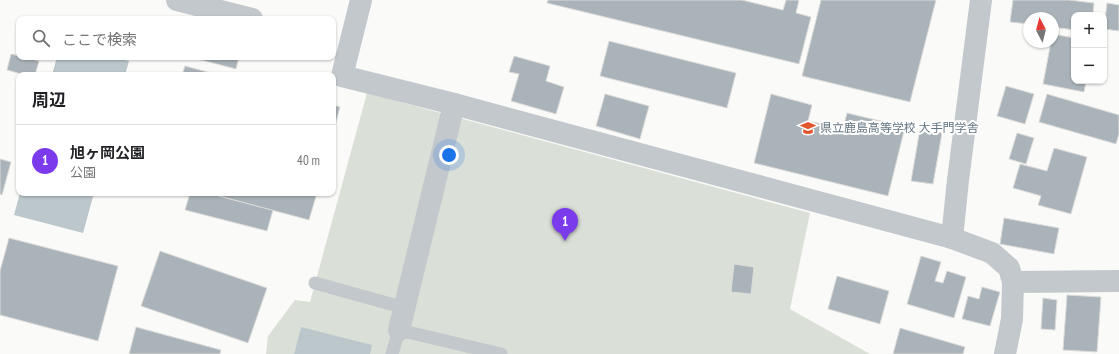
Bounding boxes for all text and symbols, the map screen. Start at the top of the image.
north arrow [1023,12,1059,48]
map controls [1071,12,1107,84]
button: + [1071,12,1107,48]
search box [16,16,336,60]
icon: search [30,27,52,49]
text: ここで検索 [62,30,137,49]
button: − [1071,48,1107,84]
text: 周辺 [32,89,66,111]
school or university icon: 県立鹿島高等学校 大手門学舎 [799,119,817,137]
place label: 県立鹿島高等学校 大手門学舎 [820,120,979,135]
text: 旭ヶ岡公園 [70,143,145,162]
your location [439,145,459,165]
text: 1 [42,152,48,169]
text: 40 m [297,152,320,169]
text: 公園 [70,164,96,181]
pin: 1 [552,208,578,241]

